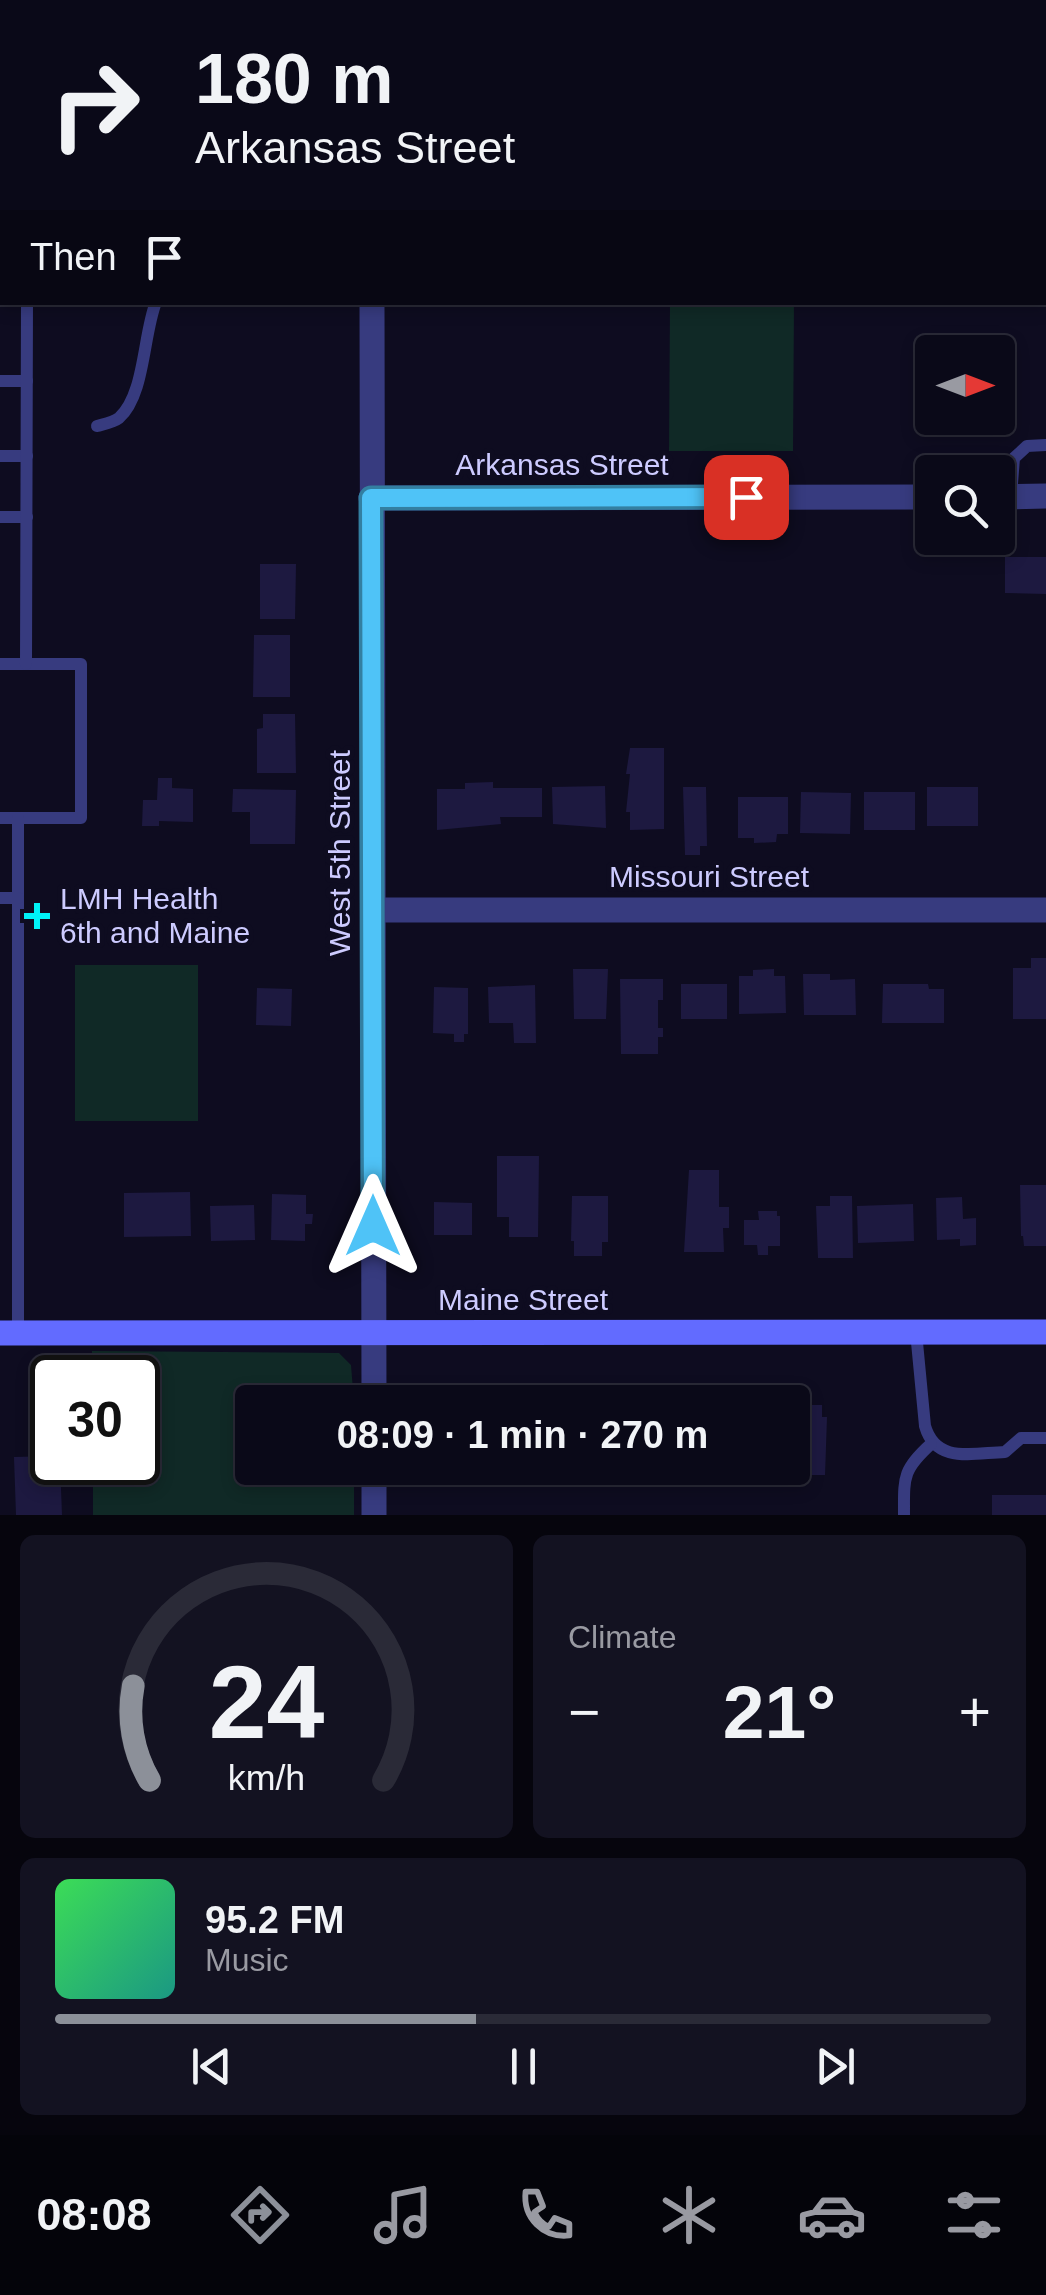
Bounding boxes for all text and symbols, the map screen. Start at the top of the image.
icon: right [30,40,160,170]
text: 180 m [195,40,393,118]
text: Arkansas Street [195,122,515,173]
icon: arrive [137,230,192,285]
text: Then [30,236,117,278]
north arrow [915,335,1015,435]
map controls [915,335,1015,555]
street label: Arkansas Street [455,448,669,481]
pin [704,455,789,540]
button: search [915,455,1015,555]
icon: arrive [719,470,774,525]
street label: West 5th Street [323,749,356,956]
street label: Missouri Street [609,860,810,893]
place label: LMH Health 6th and Maine [60,882,250,949]
marker: LMH Health 6th and Maine [24,903,50,929]
position arrow [321,1174,425,1278]
street label: Maine Street [438,1283,609,1316]
speed limit sign: 30 [30,1355,160,1485]
text: 08:09 · 1 min · 270 m [337,1414,708,1456]
text: Climate [568,1619,676,1655]
text: 24 [209,1644,324,1760]
text: 21° [723,1670,836,1754]
text: − [568,1681,600,1743]
text: + [959,1681,991,1743]
text: km/h [228,1758,305,1798]
text: 95.2 FM [205,1899,344,1941]
text: Music [205,1942,289,1978]
icon: previous [184,2039,239,2094]
icon: pause [496,2039,551,2094]
icon: next [808,2039,863,2094]
icon: directions [225,2180,295,2250]
icon: music [368,2180,438,2250]
icon: phone [511,2180,581,2250]
icon: climate [654,2180,724,2250]
icon: car [797,2180,867,2250]
icon: filters [939,2180,1009,2250]
text: 08:08 [36,2189,152,2240]

